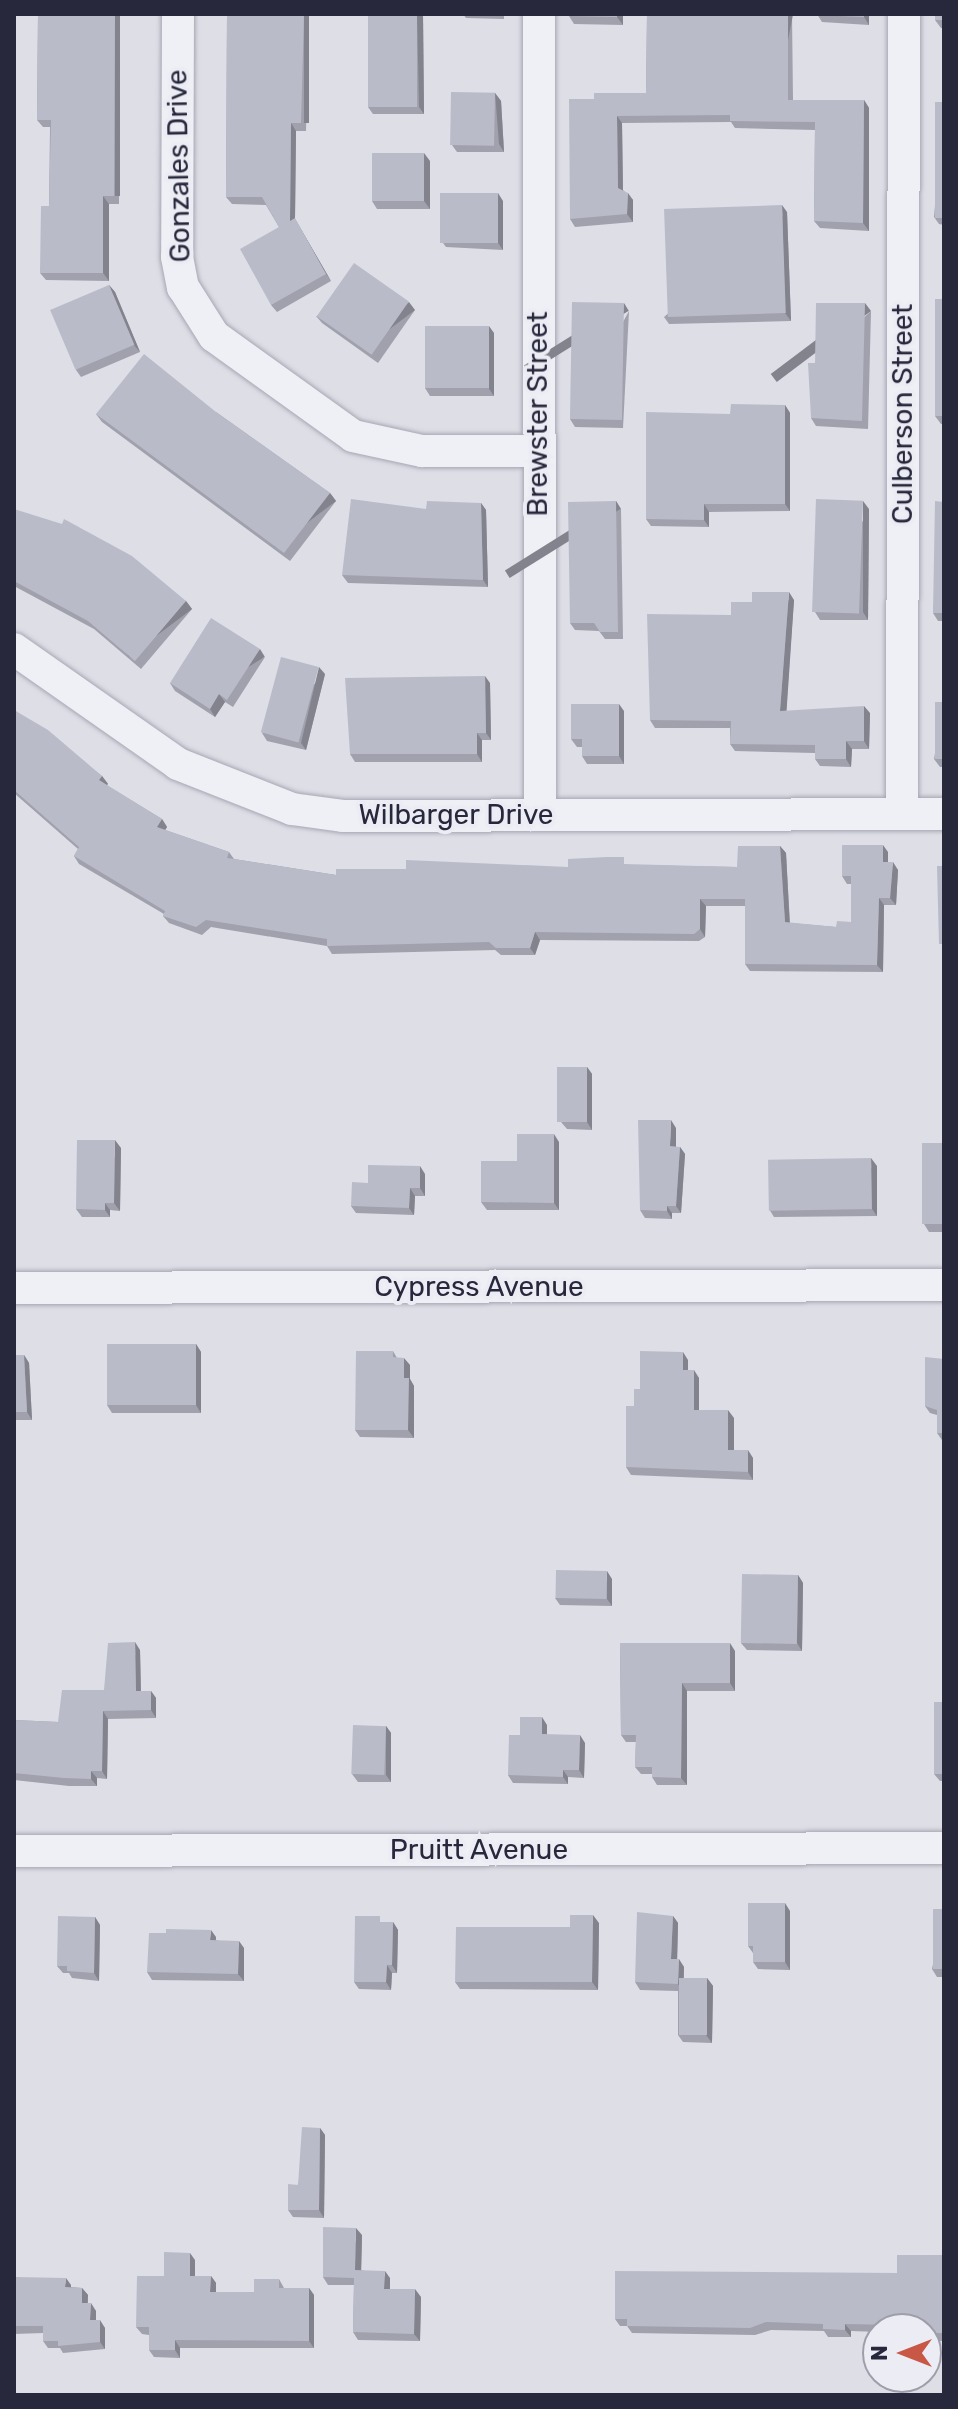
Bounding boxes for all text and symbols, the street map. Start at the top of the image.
street label: Gonzales Drive [161,69,197,263]
street label: Culberson Street [886,304,920,524]
street label: Brewster Street [521,311,555,517]
street label: Wilbarger Drive [358,798,554,832]
street label: Cypress Avenue [374,1270,584,1304]
street label: Pruitt Avenue [389,1833,569,1867]
north arrow [862,2313,942,2393]
text: N [866,2345,893,2361]

